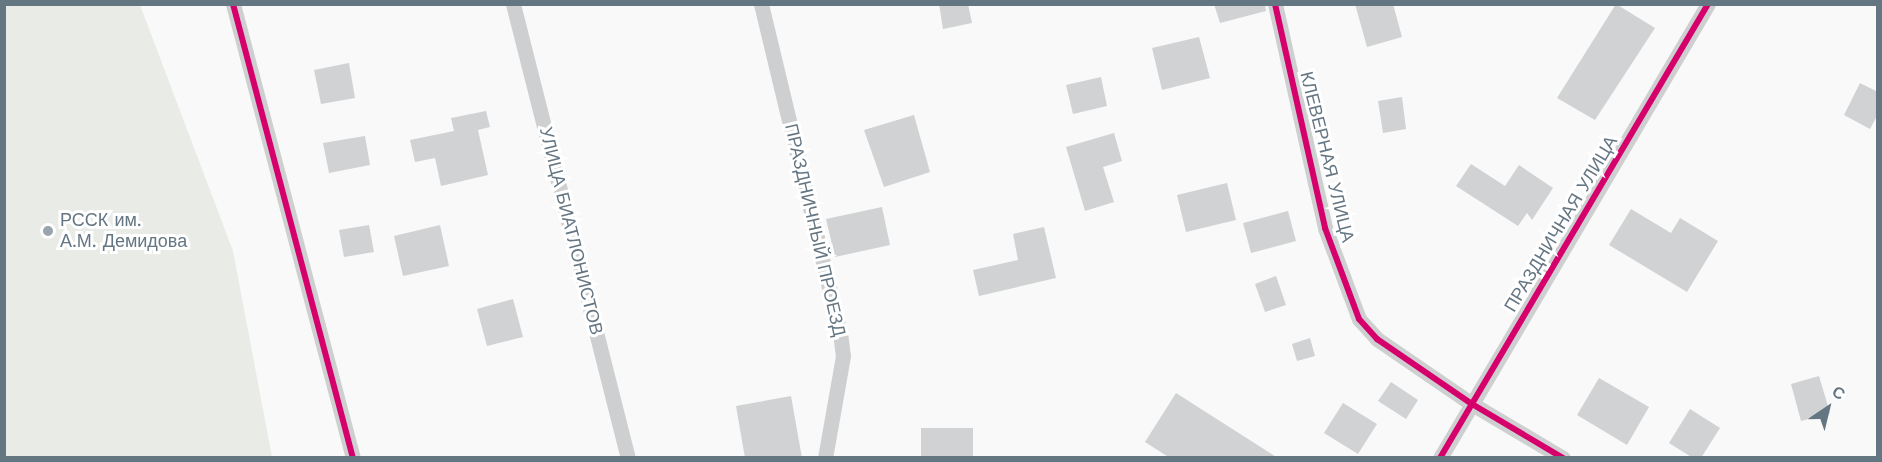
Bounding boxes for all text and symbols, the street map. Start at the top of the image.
street label: КЛЕВЕРНАЯ УЛИЦА [1295,69,1359,245]
street label: ПРАЗДНИЧНЫЙ ПРОЕЗД [780,121,850,339]
street label: УЛИЦА БИАТЛОНИСТОВ [535,125,607,337]
street label: ПРАЗДНИЧНАЯ УЛИЦА [1500,132,1622,316]
place label: РССК им. А.М. Демидова [60,210,187,252]
marker: РССК им. А.М. Демидова [41,224,55,238]
north arrow [1798,378,1858,438]
text: С [1828,382,1849,404]

